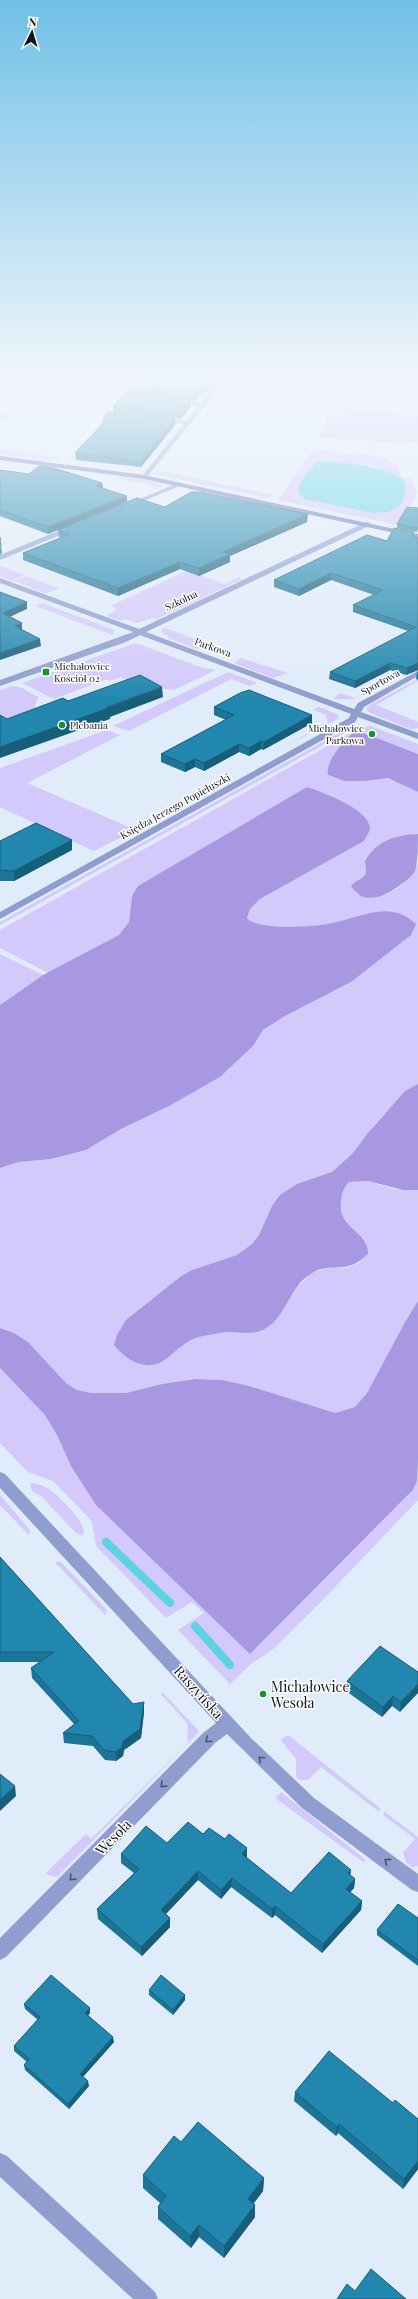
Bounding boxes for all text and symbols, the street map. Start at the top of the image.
north arrow [12,12,52,52]
text: N [28,14,38,29]
street label: Szkolna [162,586,200,614]
street label: Parkowa [193,634,233,660]
place label: Michałowice Kościół 02 [54,659,110,685]
street label: Sportowa [358,666,402,698]
marker: Michałowice Kościół 02 [41,667,51,677]
place label: Plebania [70,718,108,732]
marker: Plebania [57,720,67,730]
place label: Michałowice Parkowa [308,721,364,747]
marker: Michałowice Parkowa [367,729,377,739]
street label: Księdza Jerzego Popiełuszki [117,770,233,842]
street label: Raszyńska [170,1661,228,1723]
place label: Michałowice Wesoła [270,1677,350,1712]
marker: Michałowice Wesoła [258,1689,268,1699]
one-way arrow [205,1735,213,1743]
one-way arrow [258,1756,266,1764]
one-way arrow [160,1780,168,1788]
street label: Wesoła [90,1815,135,1860]
one-way arrow [384,1858,391,1865]
one-way arrow [69,1873,77,1881]

